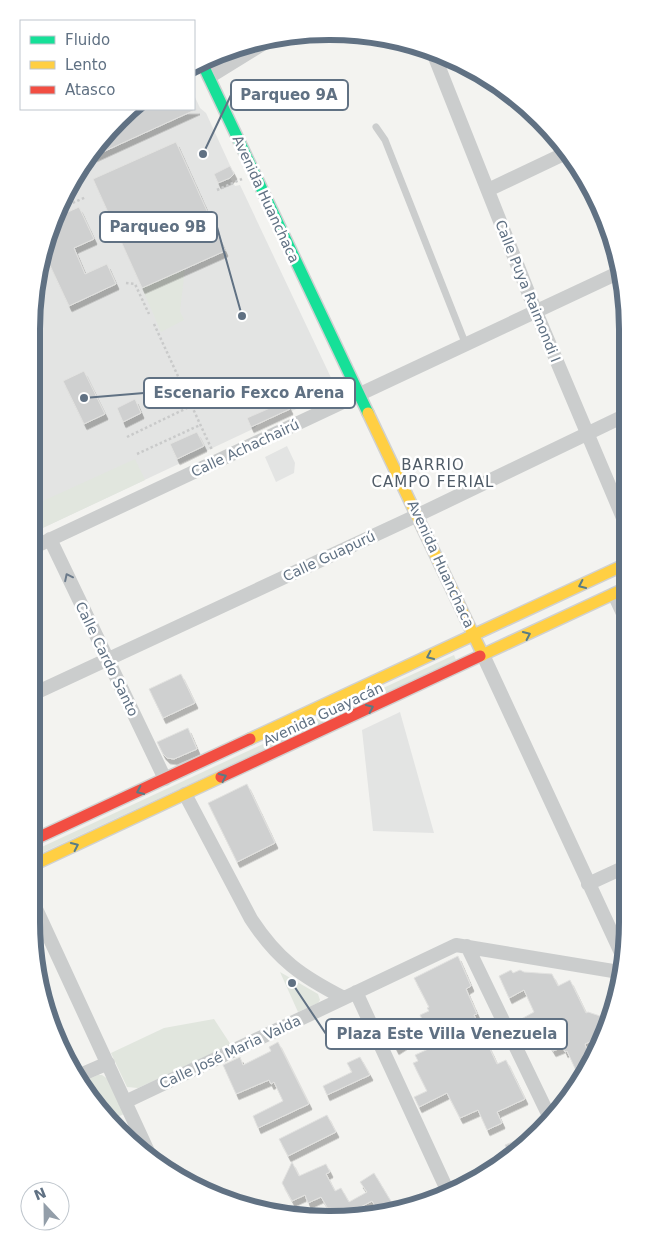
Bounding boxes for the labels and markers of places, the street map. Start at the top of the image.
callout: Parqueo 9A [231,80,348,110]
callout: Parqueo 9B [100,212,217,242]
callout: Escenario Fexco Arena [144,378,355,408]
callout: Plaza Este Villa Venezuela [326,1019,567,1049]

